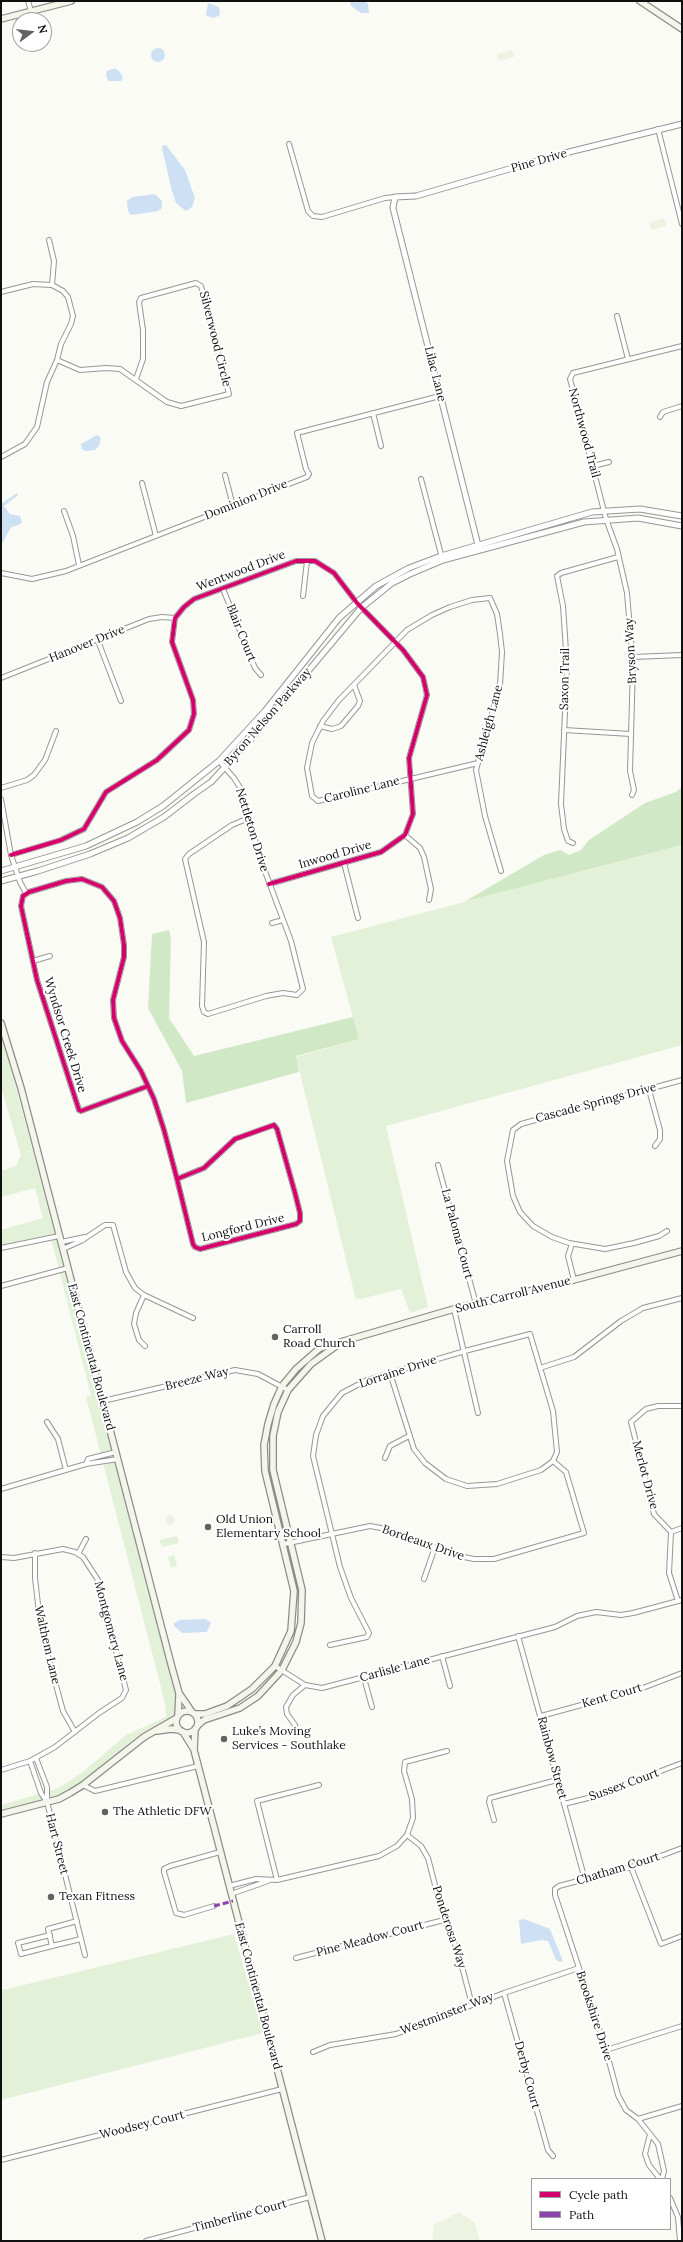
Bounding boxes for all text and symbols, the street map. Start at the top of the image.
north arrow [12,12,52,52]
text: N [35,23,50,35]
street label: Pine Drive [509,146,569,176]
street label: Silverwood Circle [196,290,234,388]
street label: Lilac Lane [421,345,449,403]
street label: Northwood Trail [565,387,603,479]
street label: Dominion Drive [202,477,290,523]
street label: Wentwood Drive [195,547,287,595]
street label: Blair Court [223,602,259,664]
street label: Bryson Way [622,618,640,684]
street label: Hanover Drive [47,622,127,666]
street label: Saxon Trail [557,648,573,710]
street label: Byron Nelson Parkway [222,665,314,769]
street label: Ashleigh Lane [472,684,506,762]
street label: Caroline Lane [323,774,401,806]
street label: Nettleton Drive [232,786,272,874]
street label: Inwood Drive [297,838,373,872]
street label: Wyndsor Creek Drive [41,976,89,1094]
street label: Cascade Springs Drive [534,1080,658,1126]
street label: La Paloma Court [438,1187,476,1281]
street label: Longford Drive [200,1211,286,1245]
street label: South Carroll Avenue [454,1274,572,1316]
street label: East Continental Boulevard [64,1282,118,1432]
place label: Carroll Road Church [283,1323,355,1351]
marker: Carroll Road Church [270,1332,280,1342]
street label: Lorraine Drive [357,1353,439,1391]
street label: Breeze Way [164,1364,230,1394]
street label: Merlot Drive [629,1439,661,1511]
place label: Old Union Elementary School [216,1513,321,1541]
marker: Old Union Elementary School [203,1522,213,1532]
street label: Bordeaux Drive [380,1522,466,1564]
street label: Montgomery Lane [91,1580,131,1682]
street label: Walthem Lane [31,1604,63,1686]
street label: Carlisle Lane [358,1653,432,1685]
street label: Kent Court [580,1681,644,1711]
street label: Rainbow Street [534,1715,570,1801]
place label: Luke’s Moving Services - Southlake [232,1725,346,1753]
marker: Luke’s Moving Services - Southlake [219,1734,229,1744]
street label: Sussex Court [587,1766,661,1804]
place label: The Athletic DFW [113,1805,211,1819]
marker: The Athletic DFW [100,1807,110,1817]
street label: Hart Street [42,1812,72,1876]
street label: Chatham Court [575,1850,661,1888]
street label: Ponderosa Way [429,1884,469,1970]
place label: Texan Fitness [59,1890,135,1904]
marker: Texan Fitness [46,1892,56,1902]
street label: Pine Meadow Court [315,1918,425,1960]
street label: East Continental Boulevard [231,1921,285,2071]
street label: Brookshire Drive [573,1969,615,2063]
street label: Westminster Way [398,1990,496,2038]
street label: Derby Court [511,2040,543,2110]
street label: Woodsey Court [98,2108,186,2142]
legend [531,2178,671,2230]
text: Cycle path [569,2187,628,2202]
street label: Timberline Court [192,2197,288,2235]
text: Path [569,2207,594,2222]

